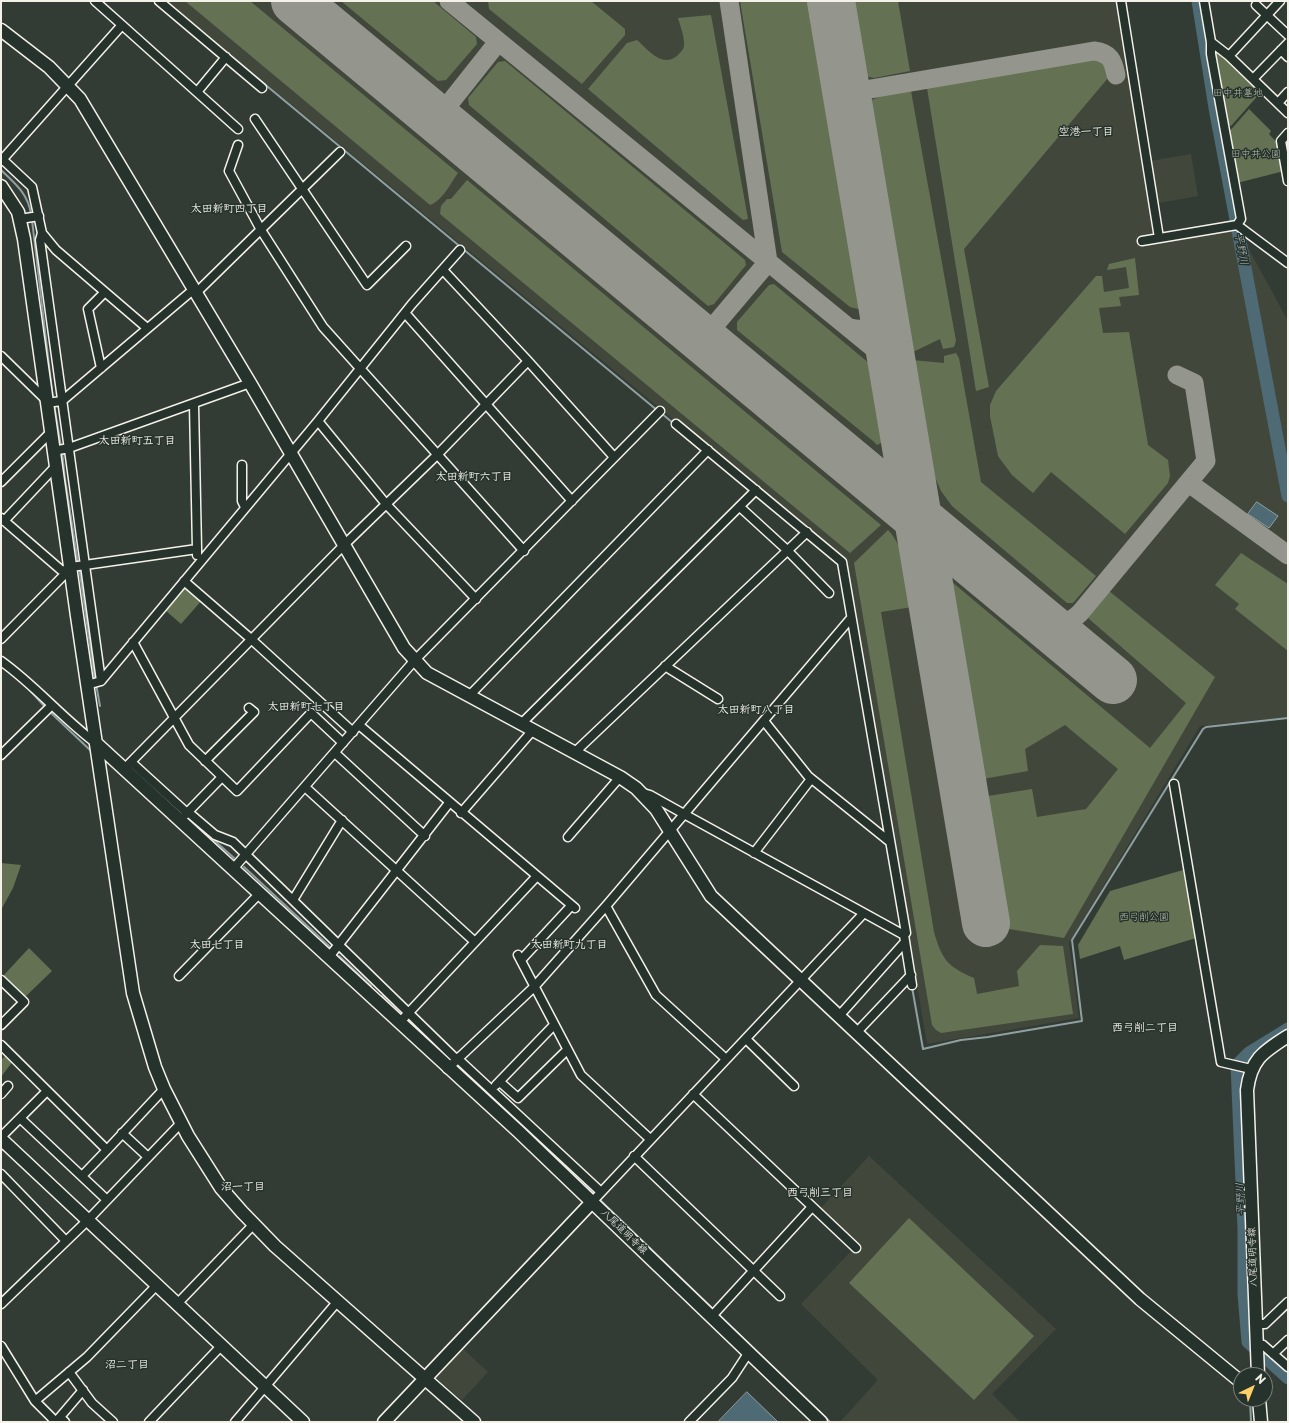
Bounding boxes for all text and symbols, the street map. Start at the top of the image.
park label: 田中井墓地 [1213,87,1263,99]
district label: 空港一丁目 [1059,125,1113,139]
park label: 田中井公園 [1231,148,1281,160]
district label: 太田新町四丁目 [191,202,267,216]
water label: 平野川 [1231,232,1251,266]
district label: 太田新町五丁目 [99,434,175,448]
district label: 太田新町六丁目 [436,470,512,484]
district label: 太田新町七丁目 [268,700,344,714]
district label: 太田新町八丁目 [718,703,794,717]
park label: 西弓削公園 [1119,911,1169,923]
district label: 太田七丁目 [190,938,244,952]
district label: 太田新町九丁目 [531,938,607,952]
district label: 西弓削二丁目 [1112,1021,1178,1035]
district label: 沼一丁目 [221,1180,265,1194]
water label: 平野川 [1234,1182,1248,1216]
district label: 西弓削三丁目 [787,1186,853,1200]
street label: 八尾道明寺線 [598,1207,650,1257]
street label: 八尾道明寺線 [1246,1227,1260,1287]
district label: 沼二丁目 [105,1358,149,1372]
north arrow [1233,1367,1273,1407]
text: N [1252,1369,1270,1388]

